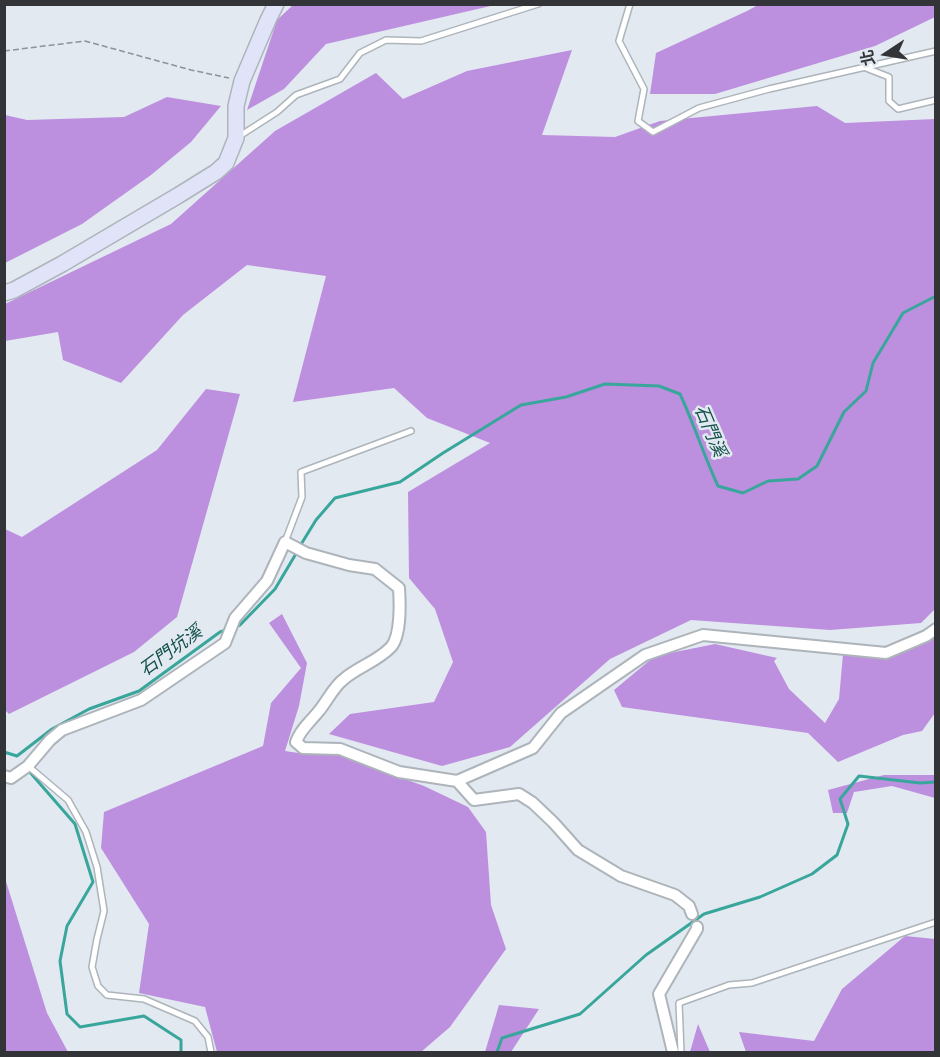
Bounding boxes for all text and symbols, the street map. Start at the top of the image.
north arrow [856,24,916,84]
text: 北 [857,48,879,68]
water label: 石門溪 [690,402,730,460]
water label: 石門坑溪 [136,621,206,681]

